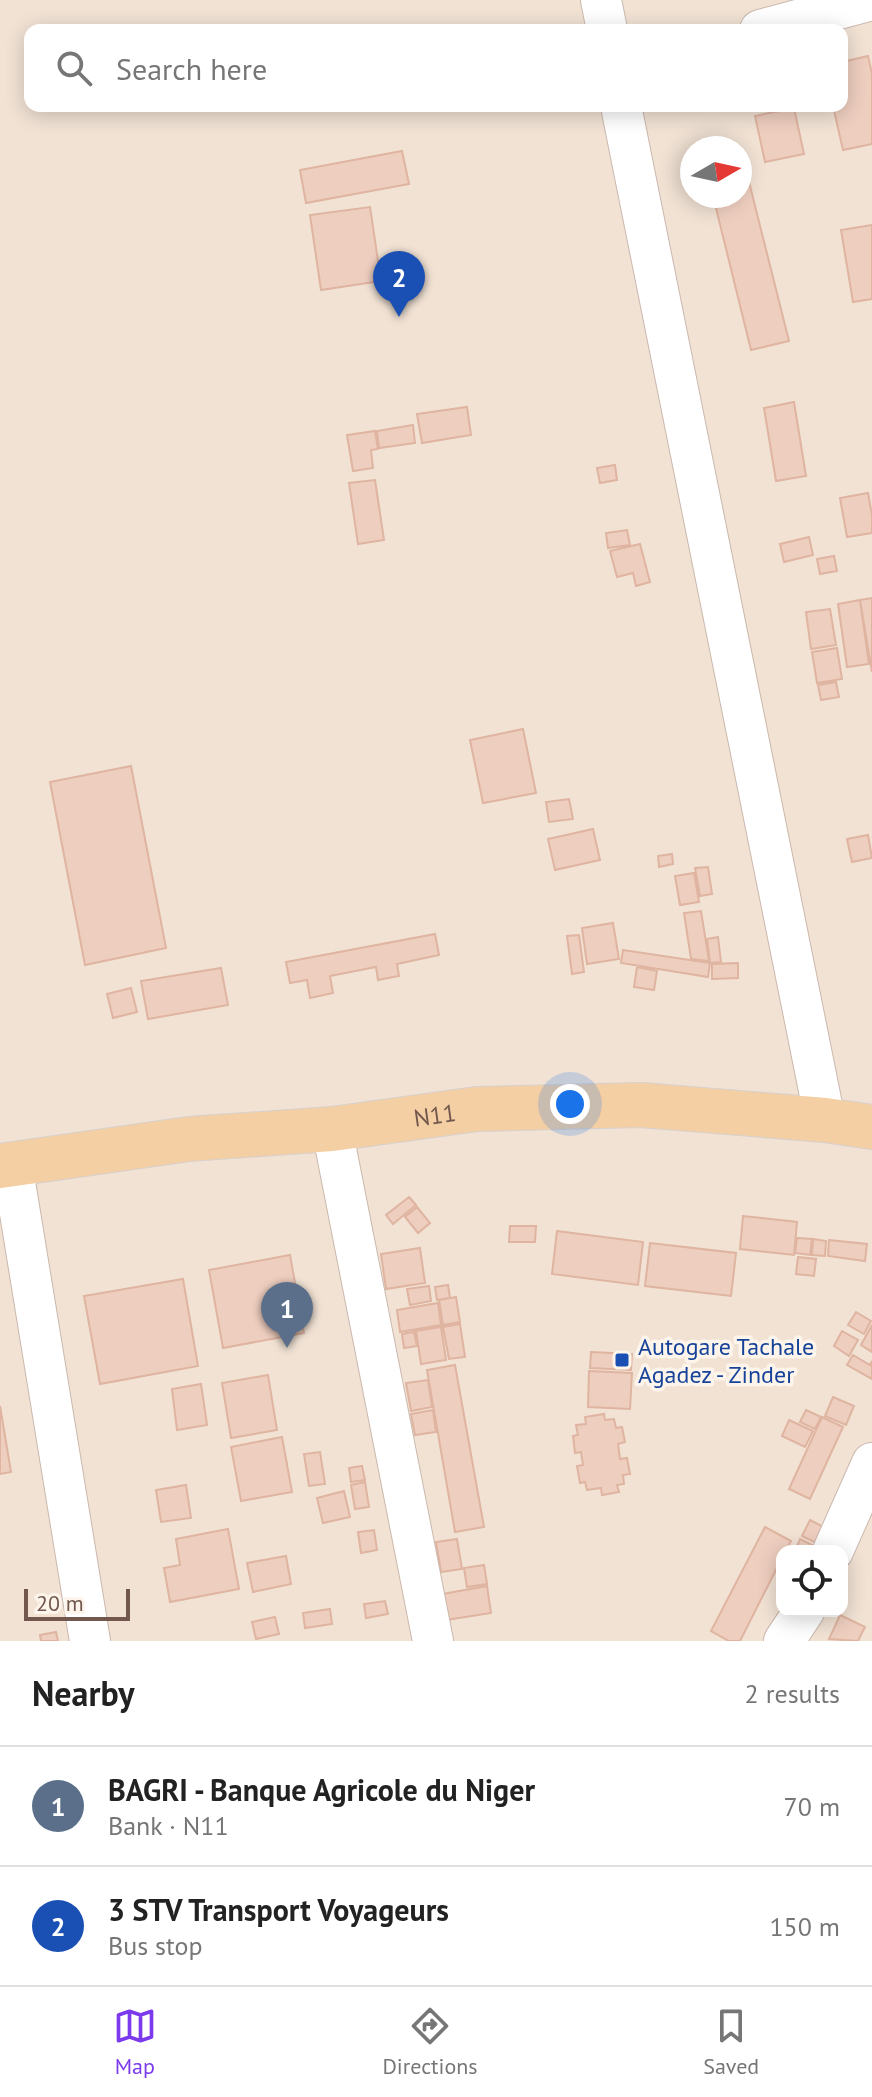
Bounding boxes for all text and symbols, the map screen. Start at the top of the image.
search box [24,24,848,112]
icon: search [52,46,96,90]
text: Search here [116,49,267,88]
north arrow [680,136,752,208]
pin: 2 [373,251,425,317]
your location [550,1084,590,1124]
street label: N11 [412,1097,458,1133]
pin: 1 [261,1282,313,1348]
place label: Autogare Tachale Agadez - Zinder [638,1331,814,1390]
marker: Autogare Tachale Agadez - Zinder [613,1351,631,1369]
map controls [776,1545,848,1617]
button: locate [776,1545,848,1617]
scale bar [24,1585,130,1621]
text: 20 m [36,1589,84,1617]
text: Nearby [32,1671,134,1715]
text: 2 results [745,1677,840,1710]
text: BAGRI - Banque Agricole du Niger [108,1770,535,1809]
text: 1 [51,1790,65,1823]
text: 70 m [784,1790,840,1823]
text: Bank · N11 [108,1809,229,1842]
text: 3 STV Transport Voyageurs [108,1890,449,1929]
text: 2 [51,1910,65,1943]
text: 150 m [769,1910,840,1943]
text: Bus stop [108,1929,203,1962]
tab: Map [113,2004,157,2080]
tab: Directions [382,2004,478,2080]
tab: Saved [703,2004,759,2080]

